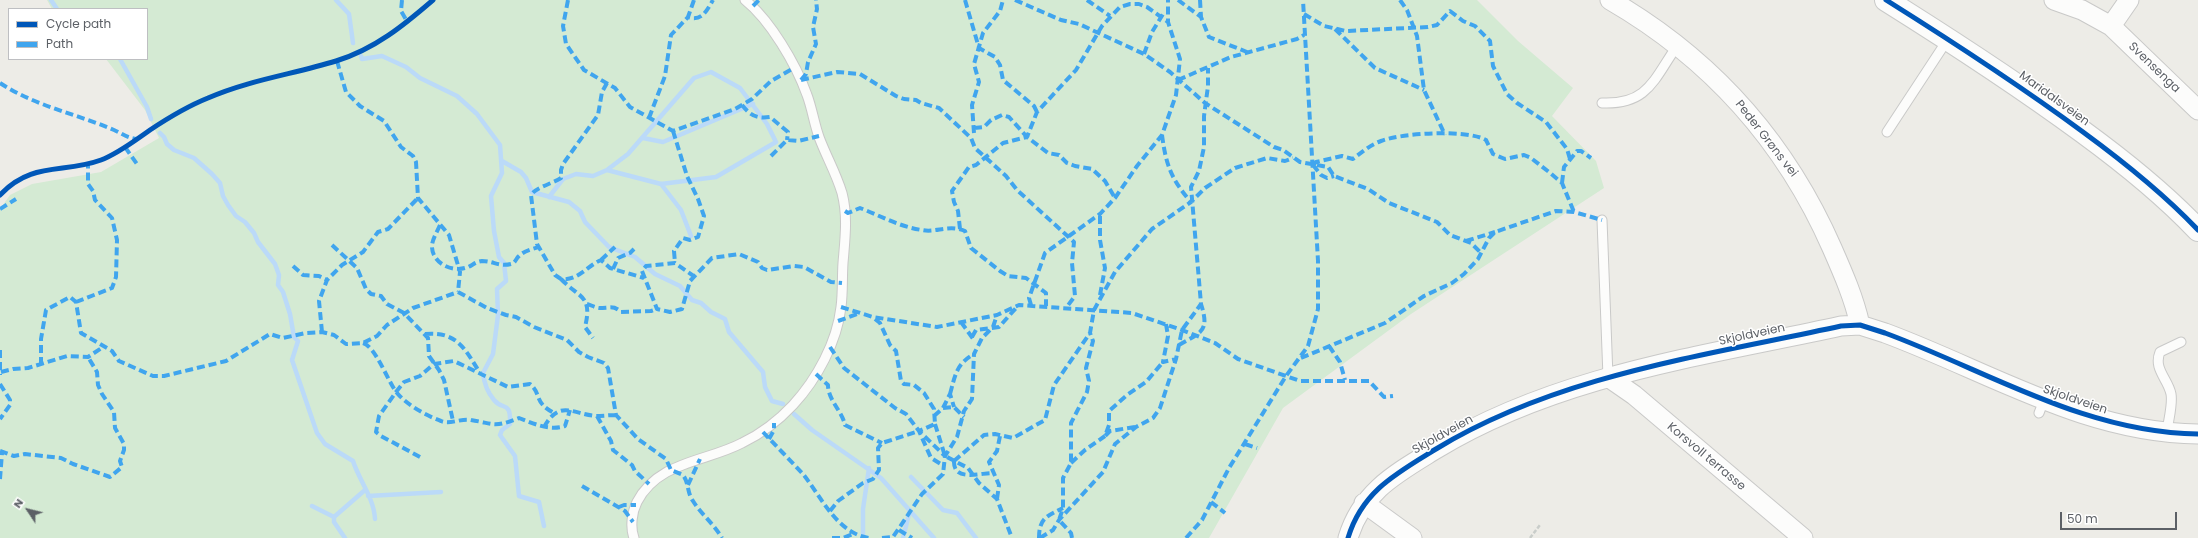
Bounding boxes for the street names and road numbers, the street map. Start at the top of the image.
street label: Svensenga [2125,40,2183,96]
street label: Maridalsveien [2016,69,2092,129]
street label: Peder Grøns vei [1732,98,1800,180]
street label: Skjoldveien [1718,321,1786,349]
street label: Skjoldveien [2041,382,2109,418]
street label: Skjoldveien [1410,412,1476,458]
street label: Korsvoll terrasse [1664,420,1748,494]

